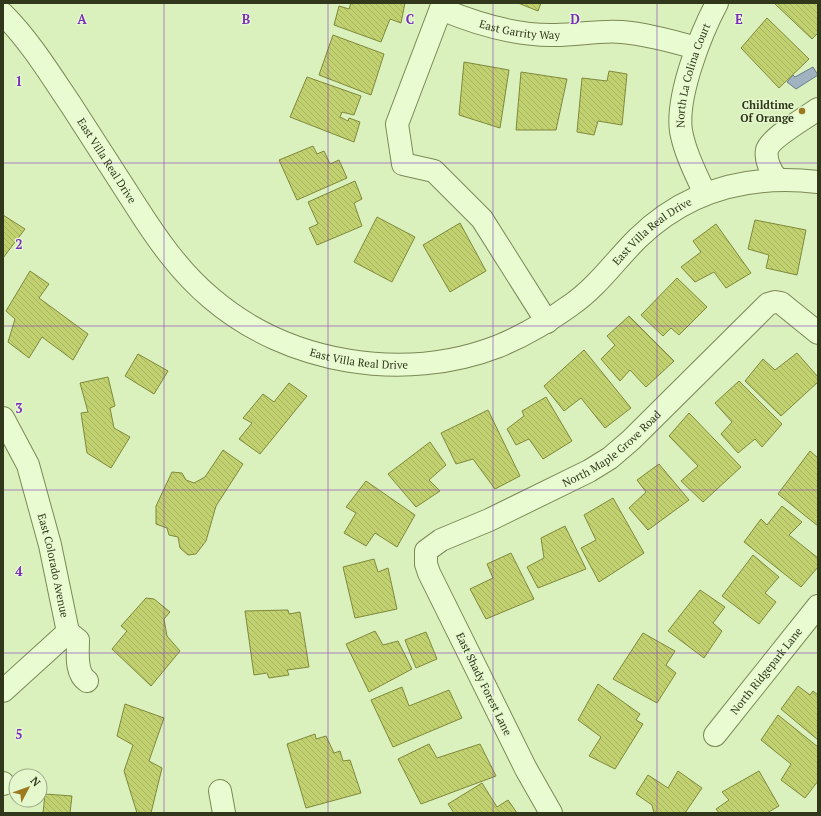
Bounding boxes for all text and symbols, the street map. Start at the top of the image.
text: A [77,10,87,28]
text: B [242,10,250,28]
text: C [406,10,414,28]
text: D [570,10,580,28]
text: E [735,10,743,28]
street label: East Garrity Way [478,17,561,42]
street label: North La Colina Court [673,21,713,128]
text: 1 [15,72,23,90]
place label: Childtime Of Orange [740,98,794,125]
marker: Childtime Of Orange [797,106,807,116]
street label: East Villa Real Drive [74,115,140,206]
street label: East Villa Real Drive [609,194,694,268]
text: 2 [15,235,23,253]
street label: East Villa Real Drive [308,345,408,372]
text: 3 [15,399,23,417]
street label: North Maple Grove Road [560,407,664,490]
street label: East Colorado Avenue [35,512,72,619]
text: 4 [15,562,23,580]
street label: North Ridgepark Lane [727,624,805,717]
street label: East Shady Forest Lane [453,630,515,738]
text: 5 [15,725,23,743]
north arrow [8,768,48,808]
text: N [28,774,44,790]

